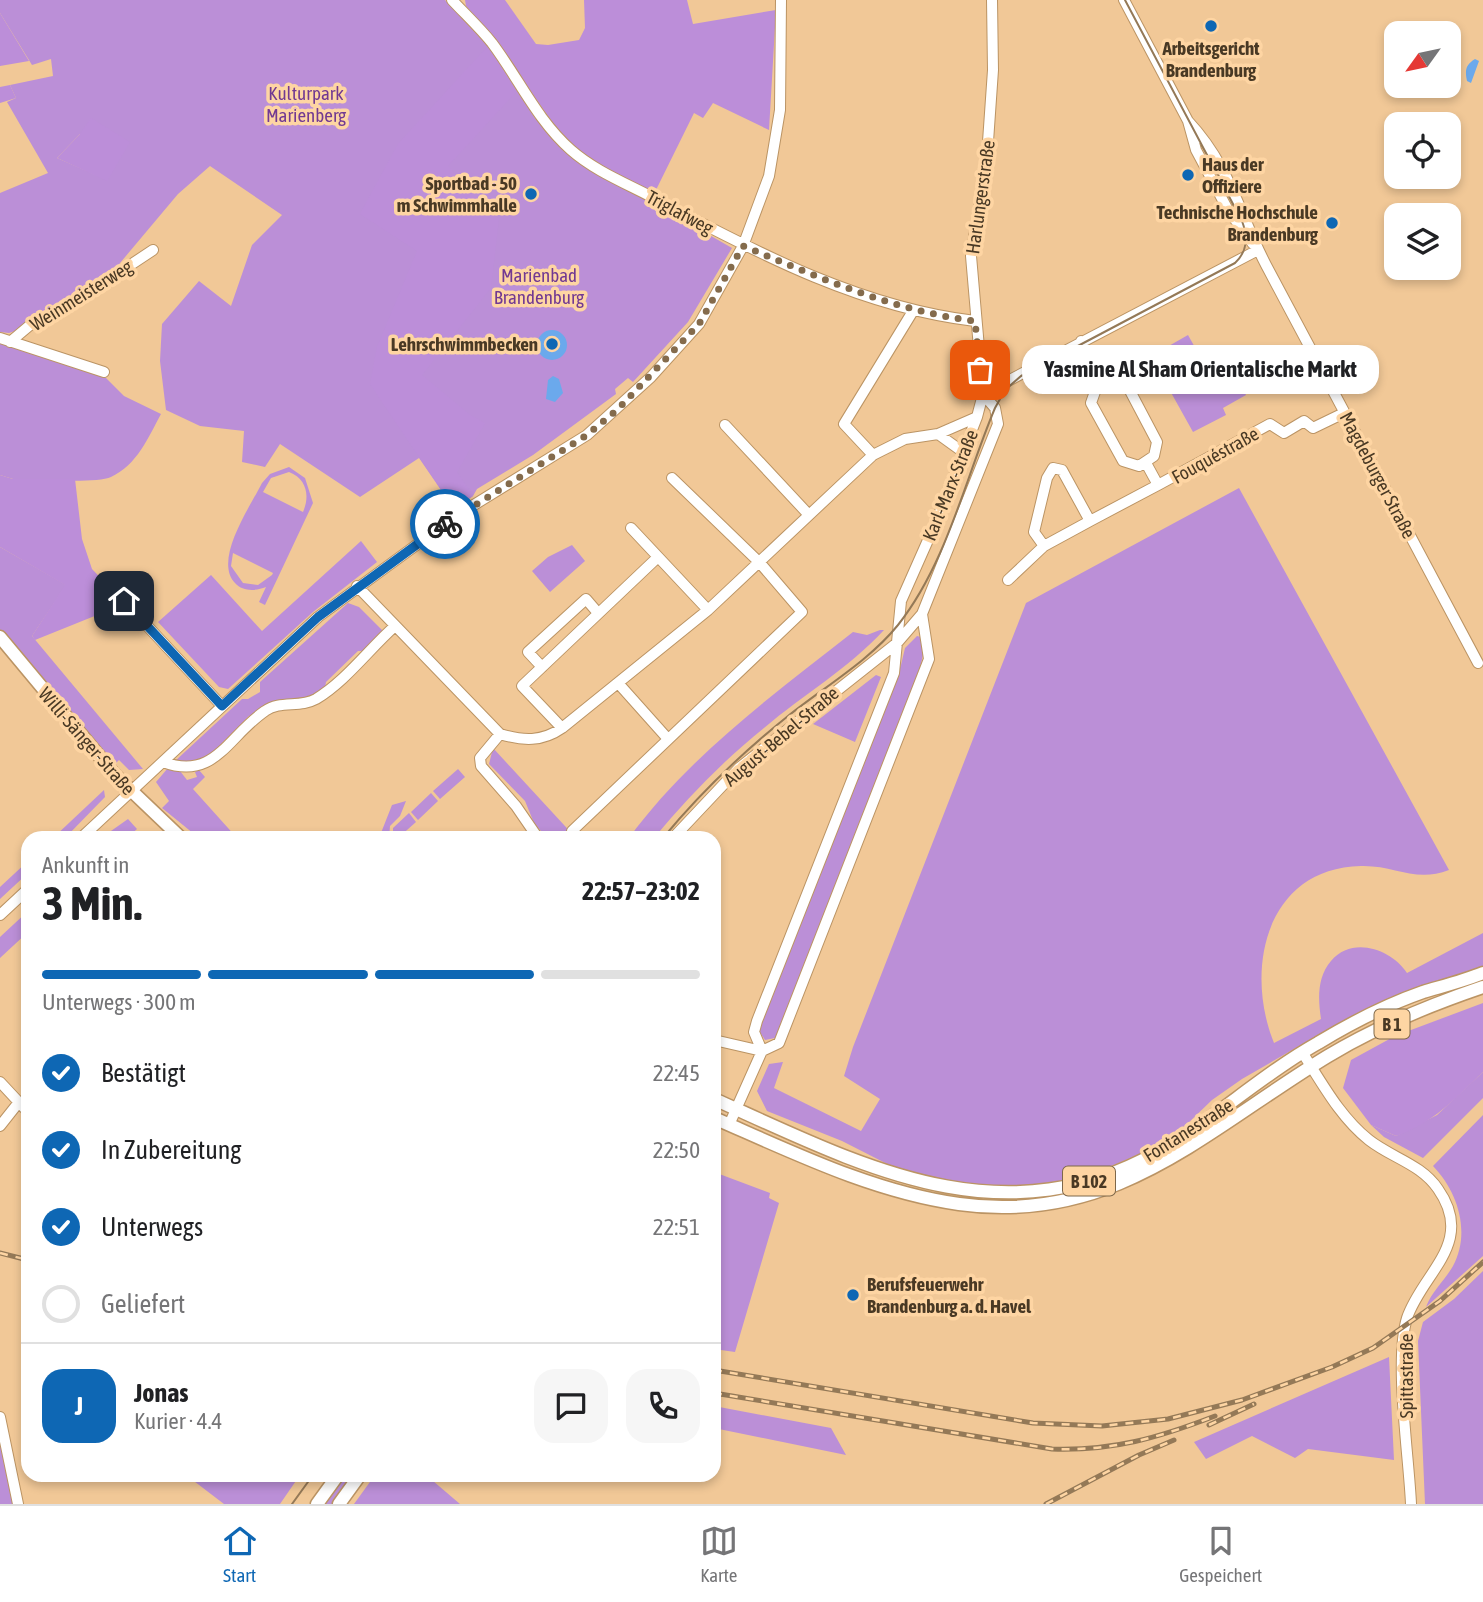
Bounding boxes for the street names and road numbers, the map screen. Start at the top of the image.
street label: Harlungerstraße [961,139,999,255]
street label: Triglafweg [643,185,718,239]
street label: Weinmeisterweg [26,254,137,335]
street label: Magdeburger Straße [1335,408,1421,542]
street label: Fouquéstraße [1168,422,1262,488]
street label: Karl-Marx-Straße [918,426,982,544]
street label: August-Bebel-Straße [719,682,843,790]
street label: Willi-Sänger-Straße [34,683,140,799]
road number: B 1 [1374,1009,1410,1038]
street label: Fontanestraße [1139,1094,1237,1166]
road number: B 102 [1063,1166,1115,1196]
street label: Spittastraße [1395,1334,1417,1418]

